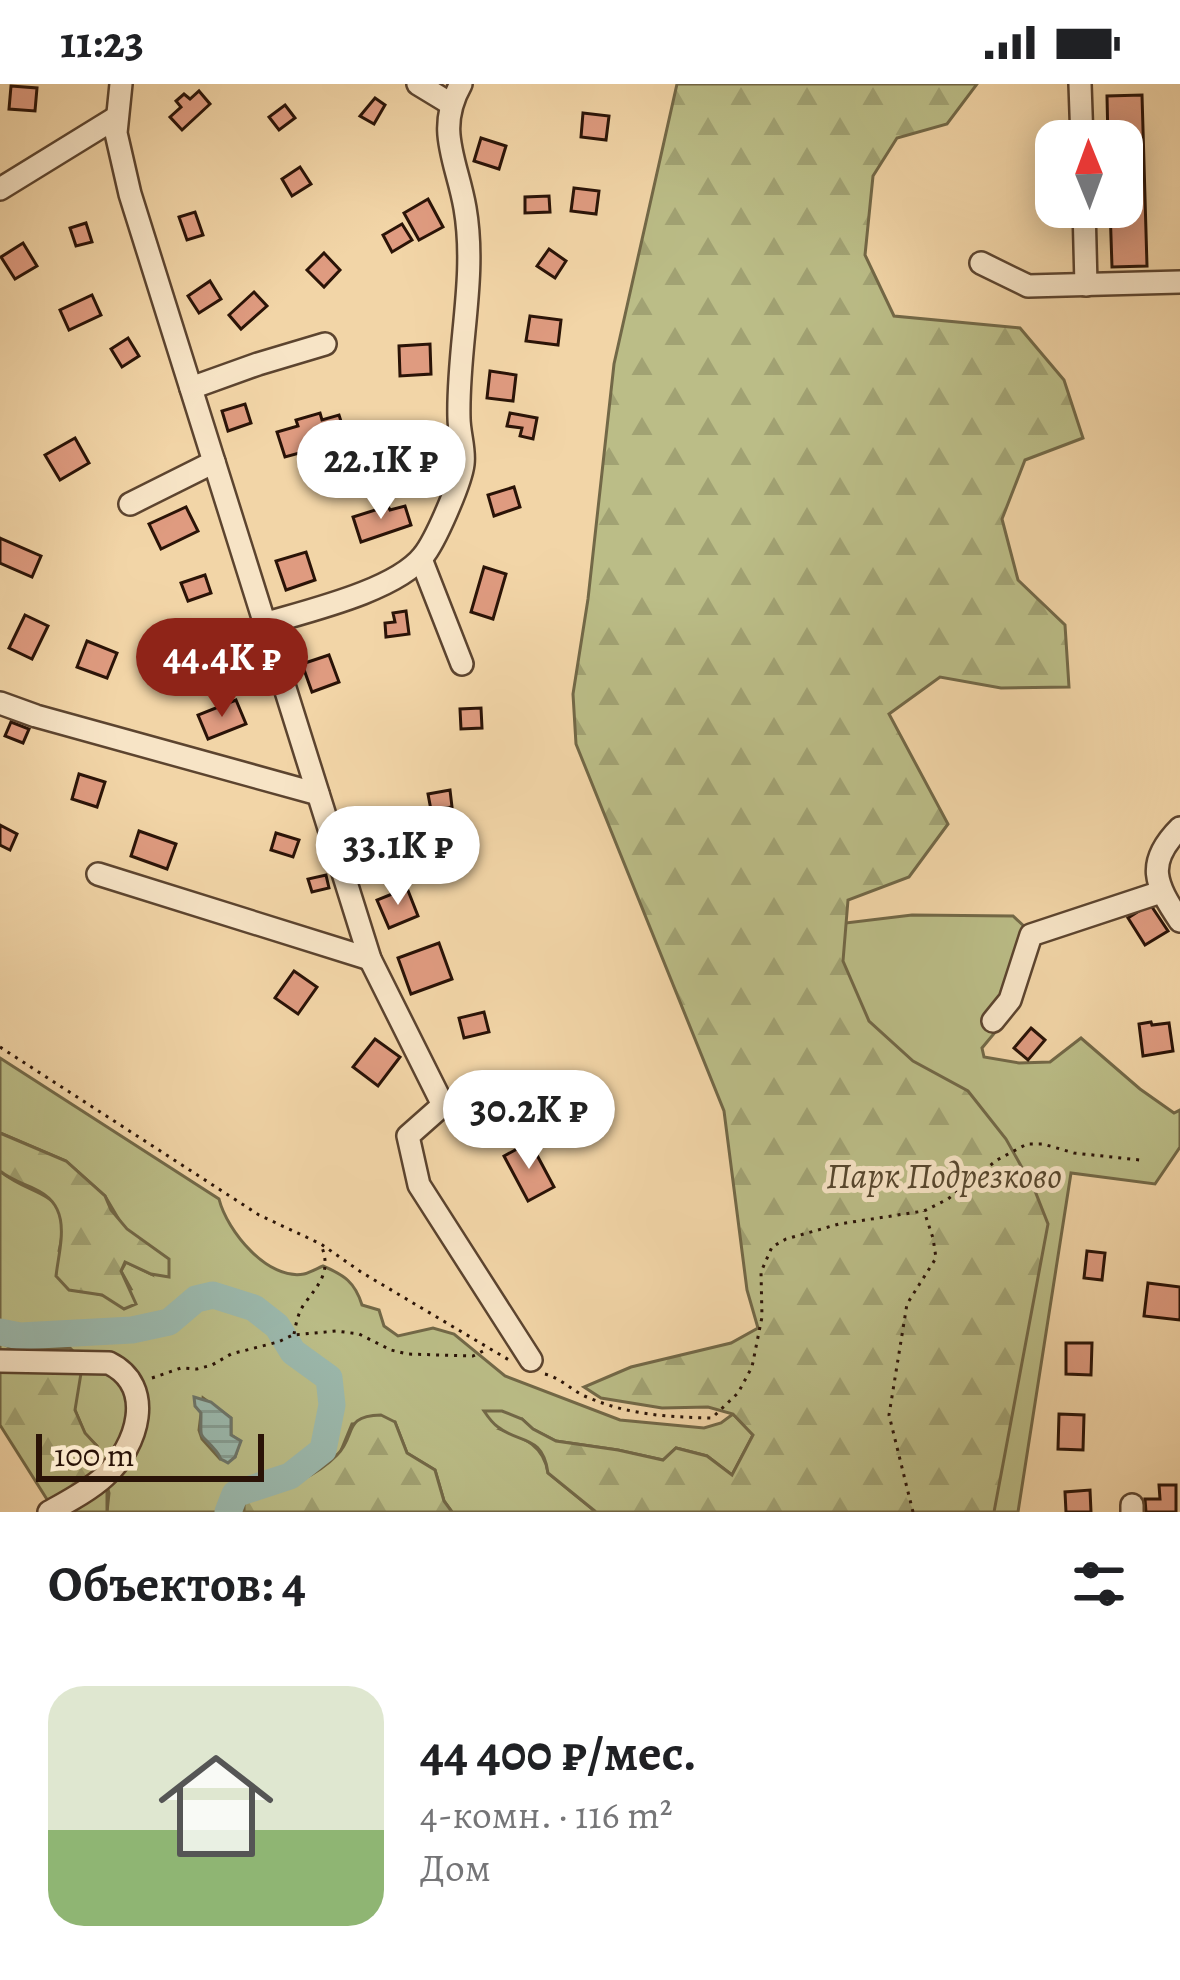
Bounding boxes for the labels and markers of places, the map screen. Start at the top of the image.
pin: 22.1K ₽ [270,420,492,522]
pin: 44.4K ₽ [111,618,333,720]
pin: 33.1K ₽ [287,806,509,908]
pin: 30.2K ₽ [418,1070,640,1172]

